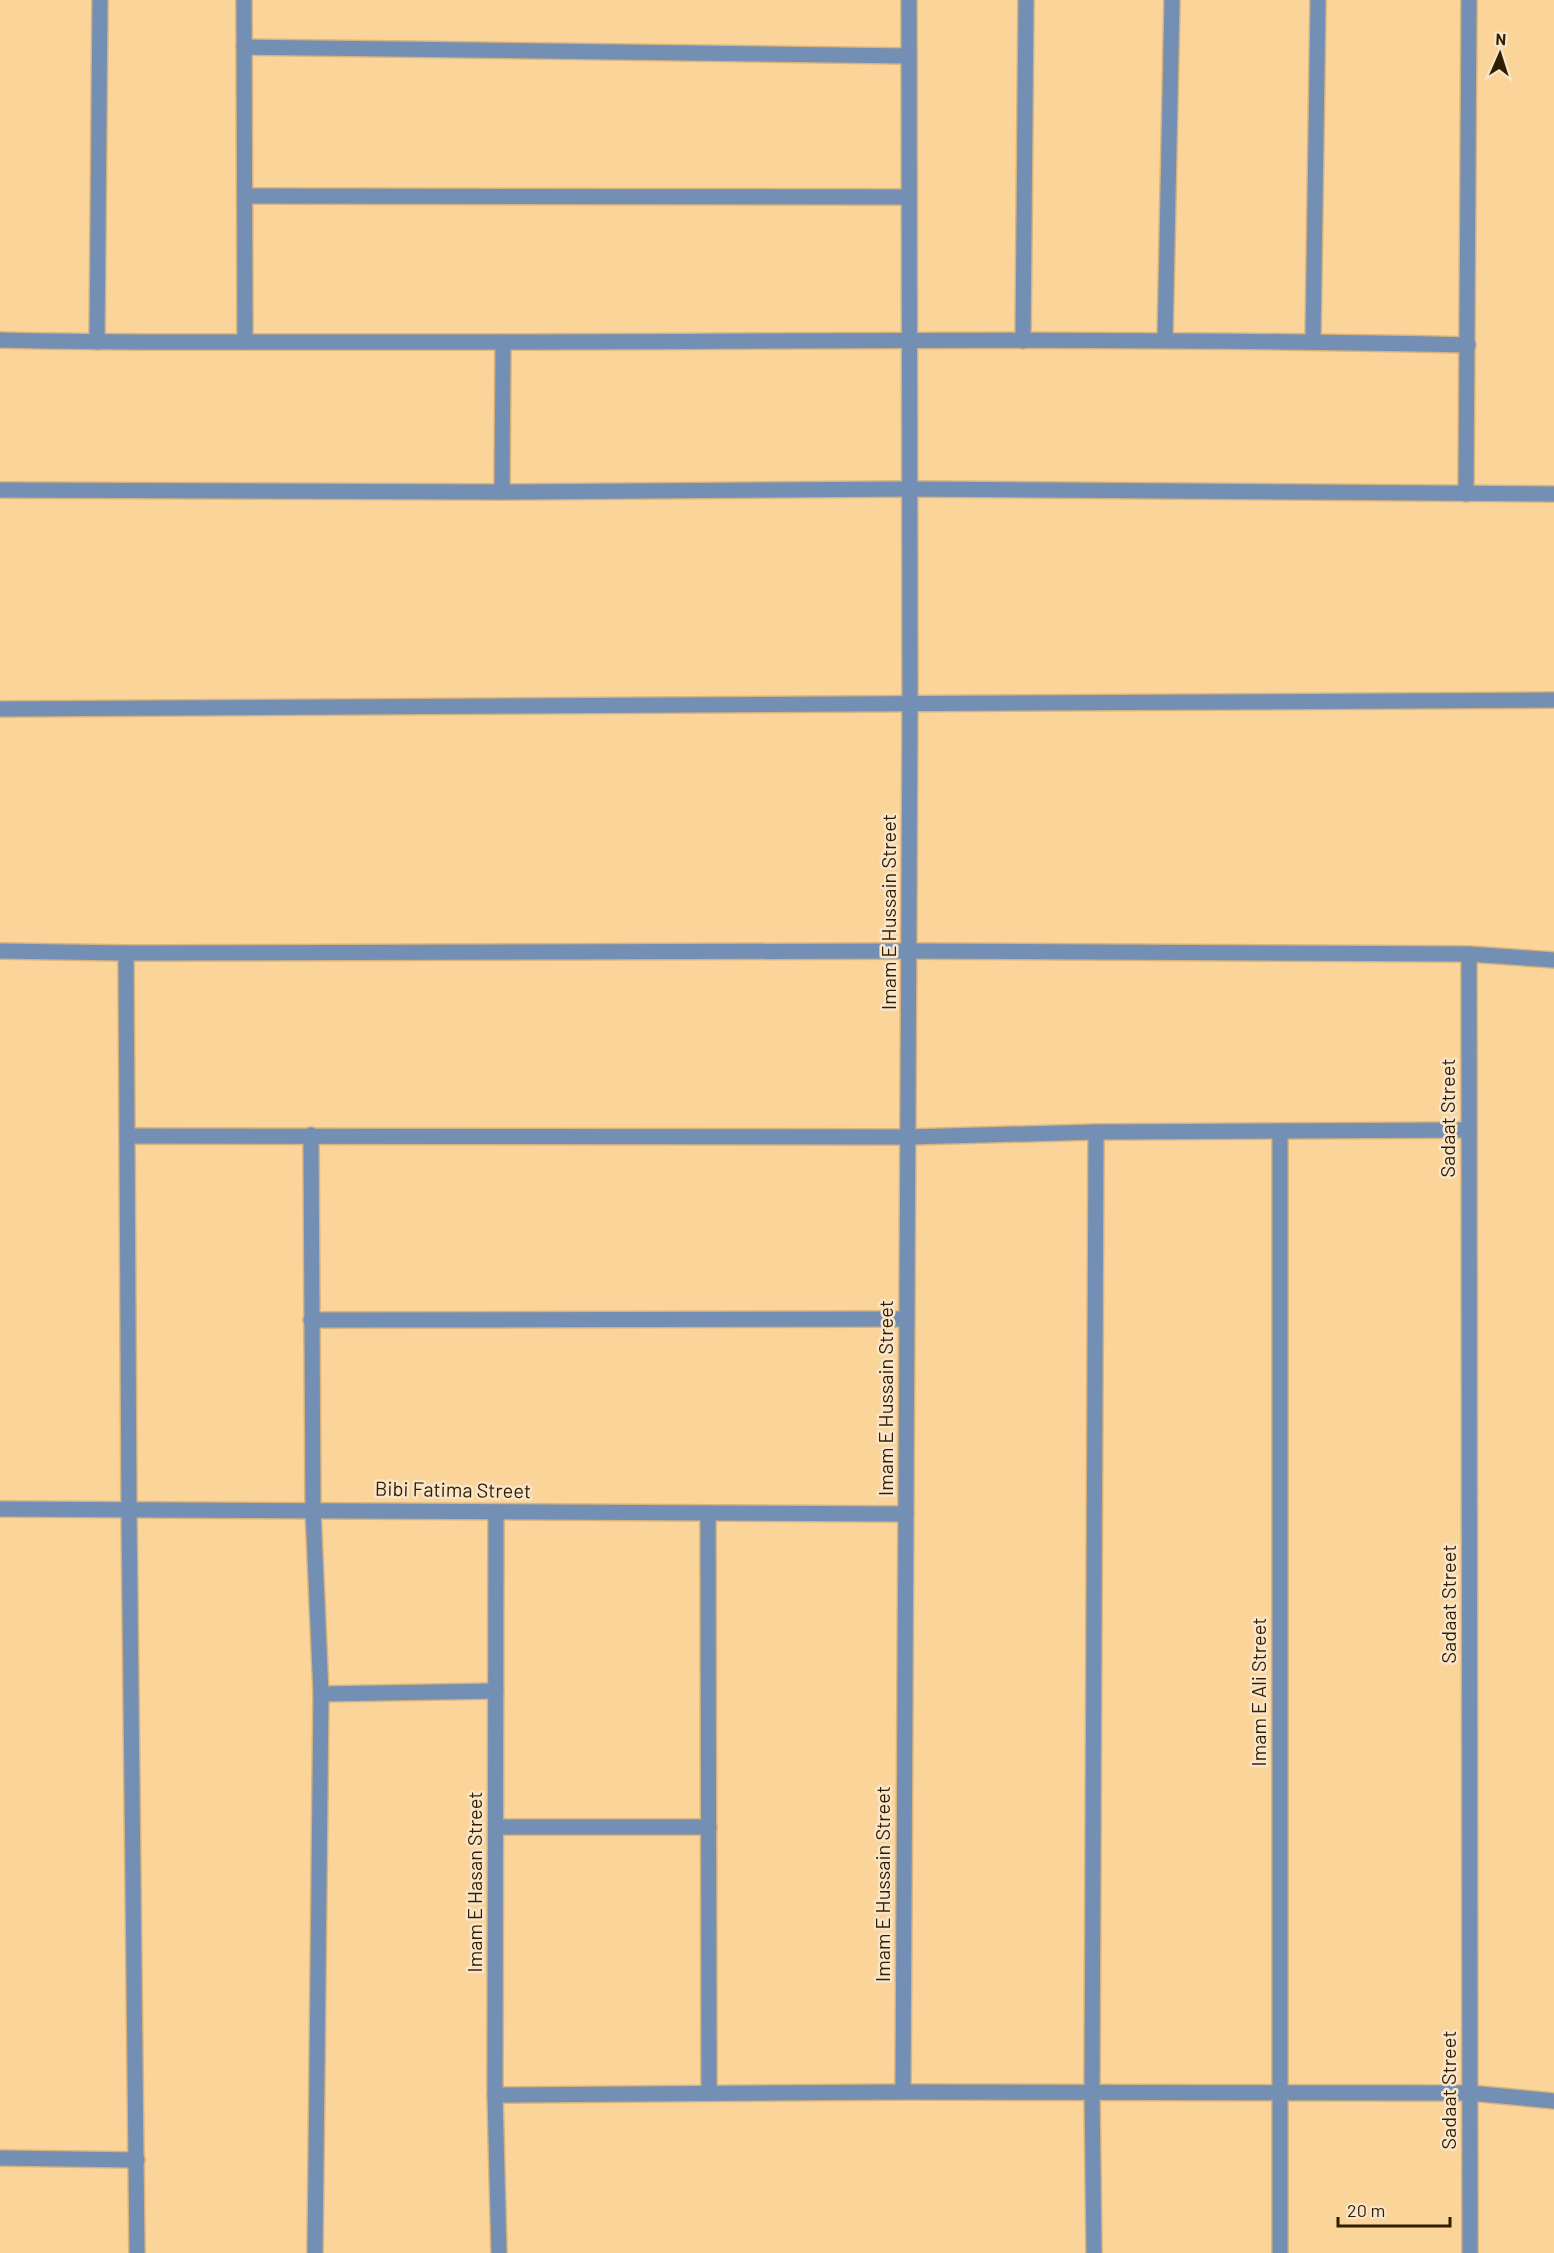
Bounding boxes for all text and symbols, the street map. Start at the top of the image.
north arrow [1470,24,1530,84]
text: N [1495,29,1507,48]
street label: Imam E Hussain Street [876,814,900,1010]
street label: Sadaat Street [1435,1058,1459,1178]
street label: Imam E Hussain Street [873,1300,897,1496]
street label: Bibi Fatima Street [375,1476,531,1502]
street label: Sadaat Street [1436,1544,1460,1664]
street label: Imam E Ali Street [1246,1617,1270,1767]
street label: Imam E Hussain Street [870,1786,894,1982]
street label: Imam E Hasan Street [462,1791,486,1973]
street label: Sadaat Street [1436,2030,1460,2150]
scale bar [1338,2190,1450,2228]
text: 20 m [1347,2199,1385,2221]

